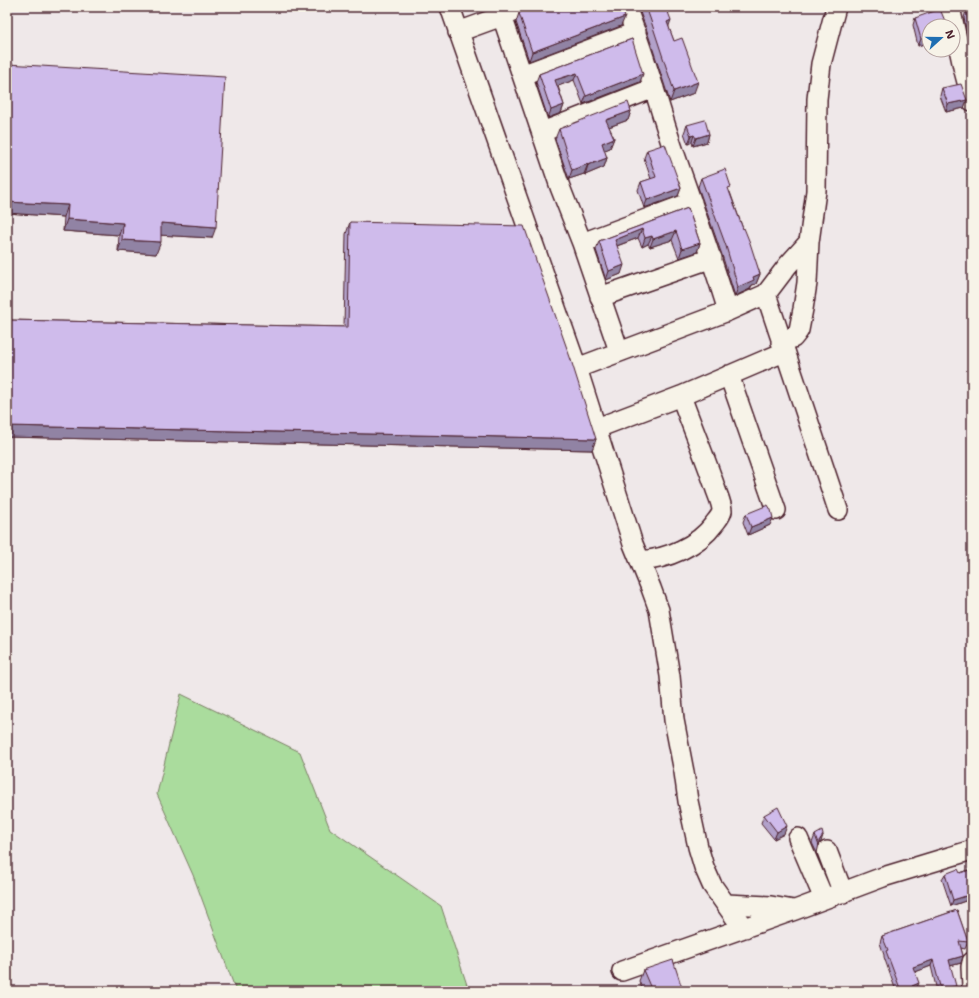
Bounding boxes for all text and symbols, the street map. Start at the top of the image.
north arrow [921,18,961,58]
text: N [941,28,959,42]

